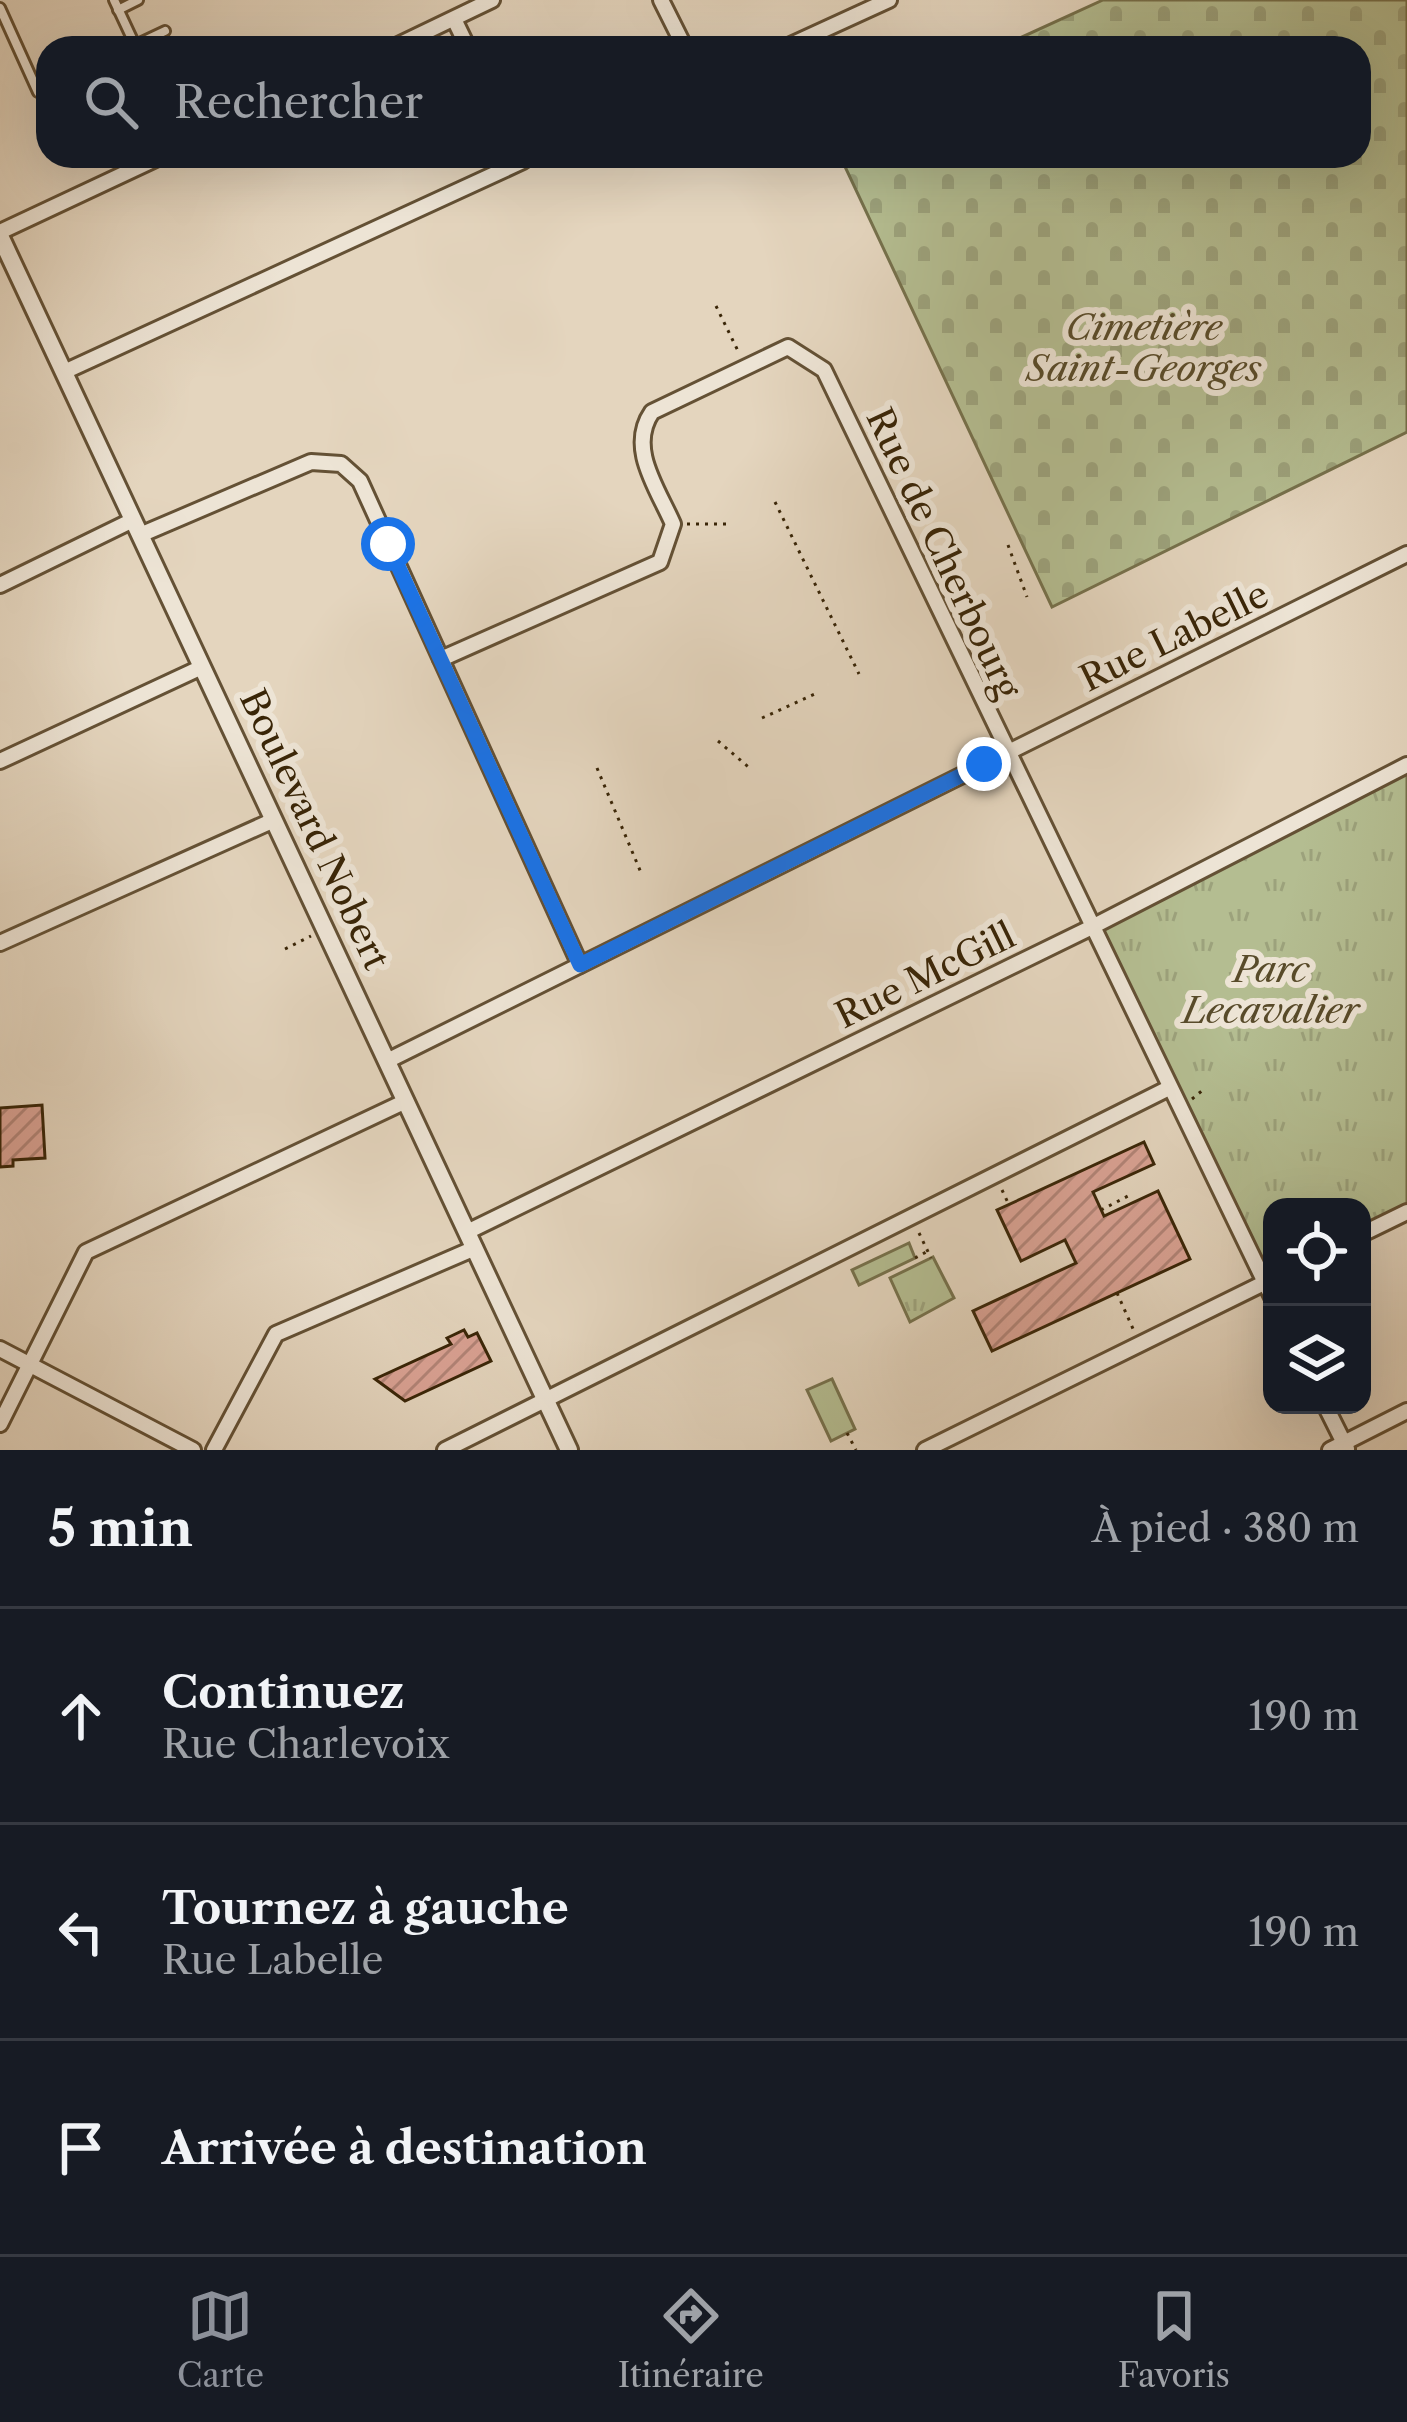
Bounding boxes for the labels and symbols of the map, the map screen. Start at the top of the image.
park label: Cimetière Saint-Georges [1024,305,1262,390]
street label: Rue de Cherbourg [857,401,1031,706]
route start [361,517,415,571]
street label: Rue Labelle [1073,571,1275,701]
street label: Boulevard Nobert [231,682,399,976]
route end [957,737,1011,791]
street label: Rue McGill [828,913,1022,1037]
park label: Parc Lecavalier [1179,947,1362,1032]

